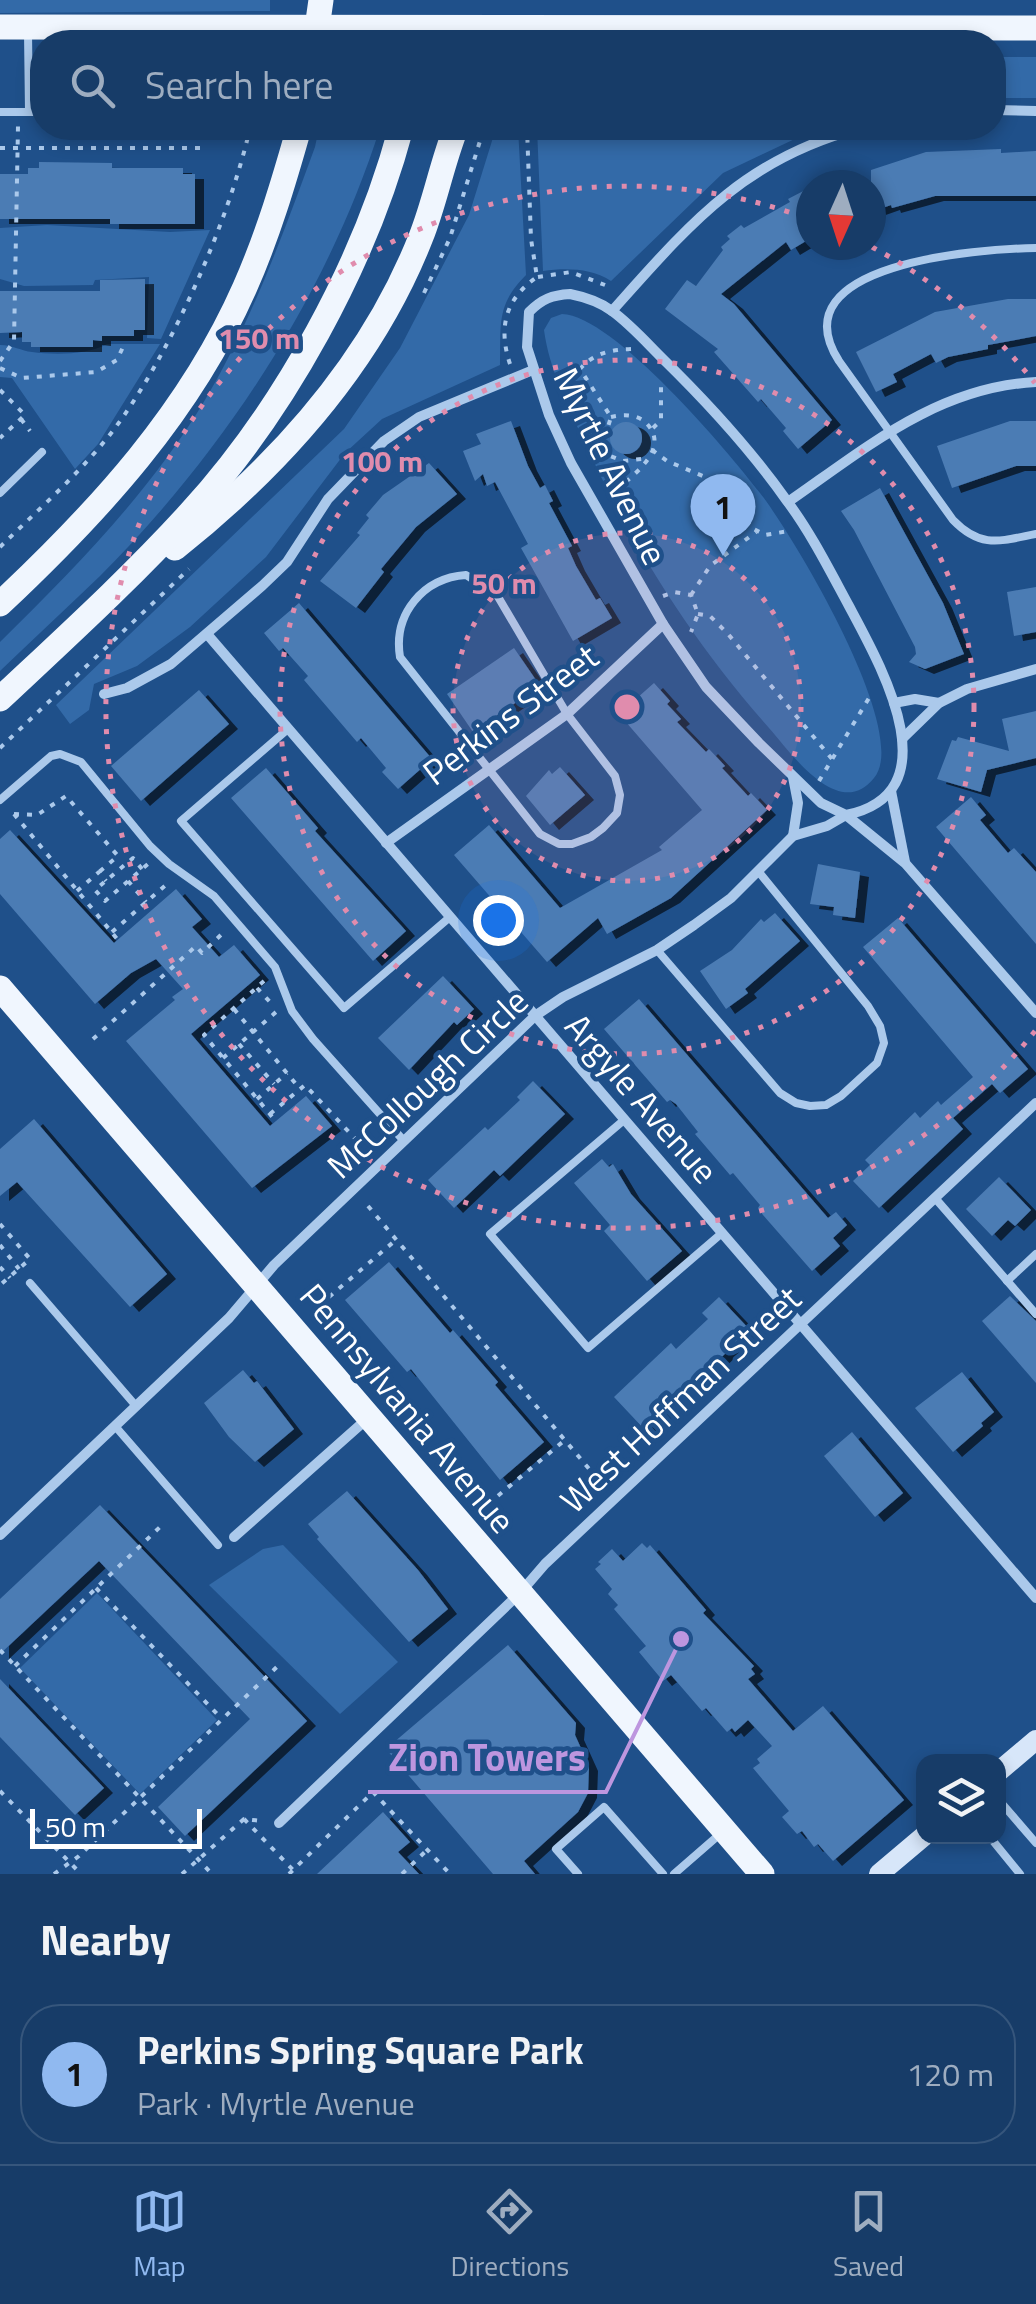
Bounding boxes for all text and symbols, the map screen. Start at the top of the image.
search box [30,30,1006,140]
text: Search here [145,56,333,114]
icon: search [65,58,120,113]
north arrow [796,170,886,260]
text: 150 m [218,315,300,361]
street label: Myrtle Avenue [540,358,682,574]
text: 100 m [341,438,423,484]
pin: 1 [690,474,756,556]
text: 50 m [471,560,537,606]
street label: Perkins Street [411,630,609,798]
centre of rings [609,689,645,725]
your location [473,895,524,946]
street label: McCollough Circle [314,975,540,1191]
street label: Argyle Avenue [553,1001,731,1195]
street label: Pennsylvania Avenue [287,1271,529,1545]
street label: West Hoffman Street [547,1273,813,1525]
callout: Zion Towers [368,1724,606,1792]
text: Zion Towers [388,1728,586,1786]
map controls [916,1754,1006,1844]
button: layers [916,1754,1006,1844]
scale bar [30,1804,202,1848]
text: 50 m [45,1805,106,1848]
text: Nearby [40,1907,171,1971]
text: Perkins Spring Square Park [137,2021,583,2079]
text: 1 [66,2050,83,2098]
text: 120 m [906,2050,994,2098]
text: Park · Myrtle Avenue [137,2079,415,2127]
tab: Map [132,2184,187,2287]
tab: Directions [451,2184,569,2287]
tab: Saved [833,2184,904,2287]

